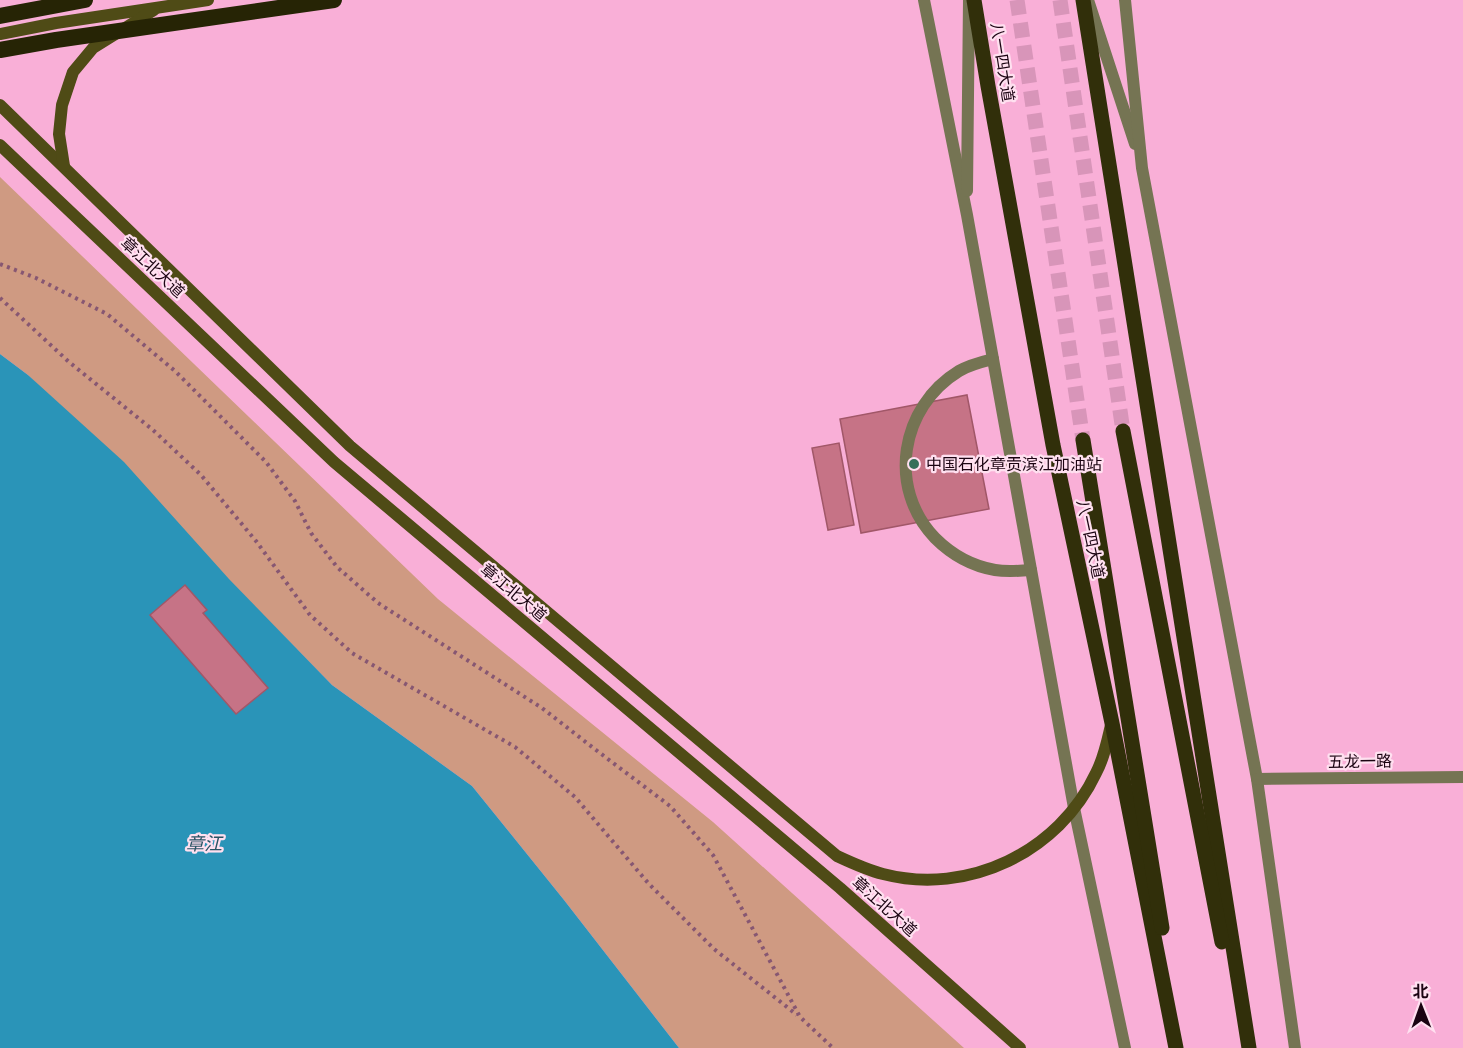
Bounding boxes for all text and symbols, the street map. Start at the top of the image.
street label: 八一四大道 [987,21,1018,103]
street label: 章江北大道 [117,233,188,302]
place label: 中国石化章贡滨江加油站 [926,455,1102,474]
marker: 中国石化章贡滨江加油站 [907,457,921,471]
street label: 八一四大道 [1073,498,1108,580]
street label: 章江北大道 [477,559,550,625]
street label: 五龙一路 [1328,751,1392,772]
water label: 章江 [186,833,224,855]
street label: 章江北大道 [849,873,921,940]
north arrow [1391,976,1451,1036]
text: 北 [1413,982,1429,1001]

